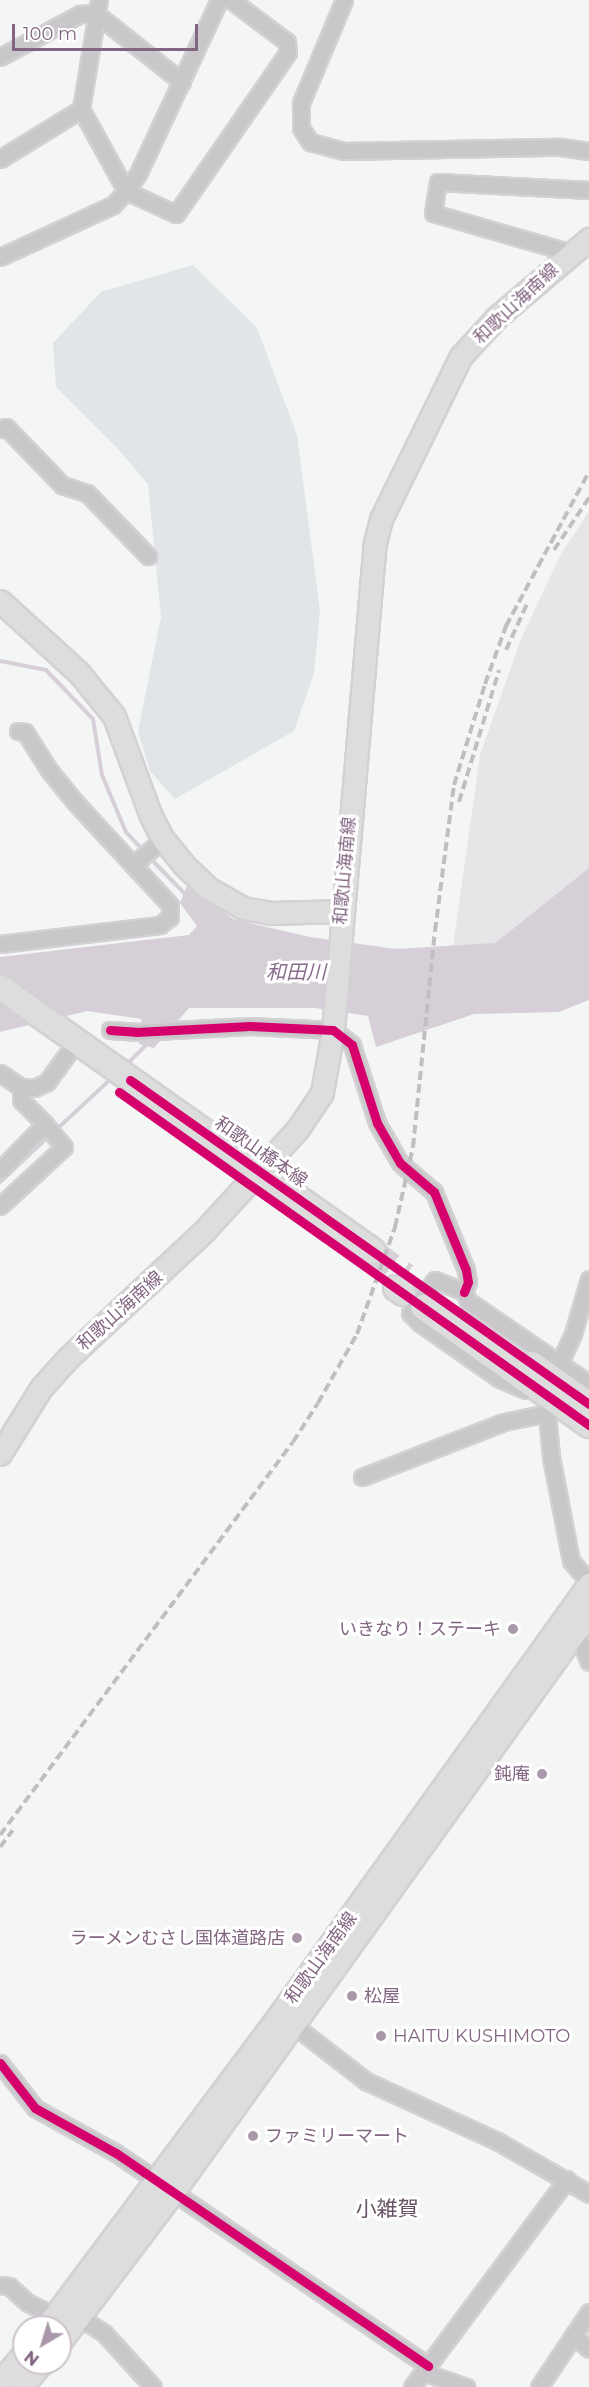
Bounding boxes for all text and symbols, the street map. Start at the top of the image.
scale bar [15,12,201,50]
text: 100 m [23,23,77,45]
street label: 和歌山海南線 [469,259,563,349]
street label: 和歌山海南線 [330,816,360,926]
water label: 和田川 [266,960,326,984]
street label: 和歌山橋本線 [211,1112,311,1192]
street label: 和歌山海南線 [73,1267,167,1355]
place label: いきなり！ステーキ [339,1618,501,1640]
marker: いきなり！ステーキ [506,1622,520,1636]
place label: 鈍庵 [494,1763,530,1785]
marker: 鈍庵 [535,1767,549,1781]
street label: 和歌山海南線 [281,1908,361,2008]
place label: ラーメンむさし国体道路店 [69,1927,285,1949]
marker: ラーメンむさし国体道路店 [290,1931,304,1945]
place label: 松屋 [364,1985,400,2007]
marker: 松屋 [345,1989,359,2003]
place label: HAITU KUSHIMOTO [393,2025,570,2047]
marker: HAITU KUSHIMOTO [374,2029,388,2043]
place label: ファミリーマート [265,2125,409,2147]
marker: ファミリーマート [246,2129,260,2143]
district label: 小雑賀 [356,2196,418,2222]
north arrow [12,2315,72,2375]
text: N [21,2347,43,2369]

